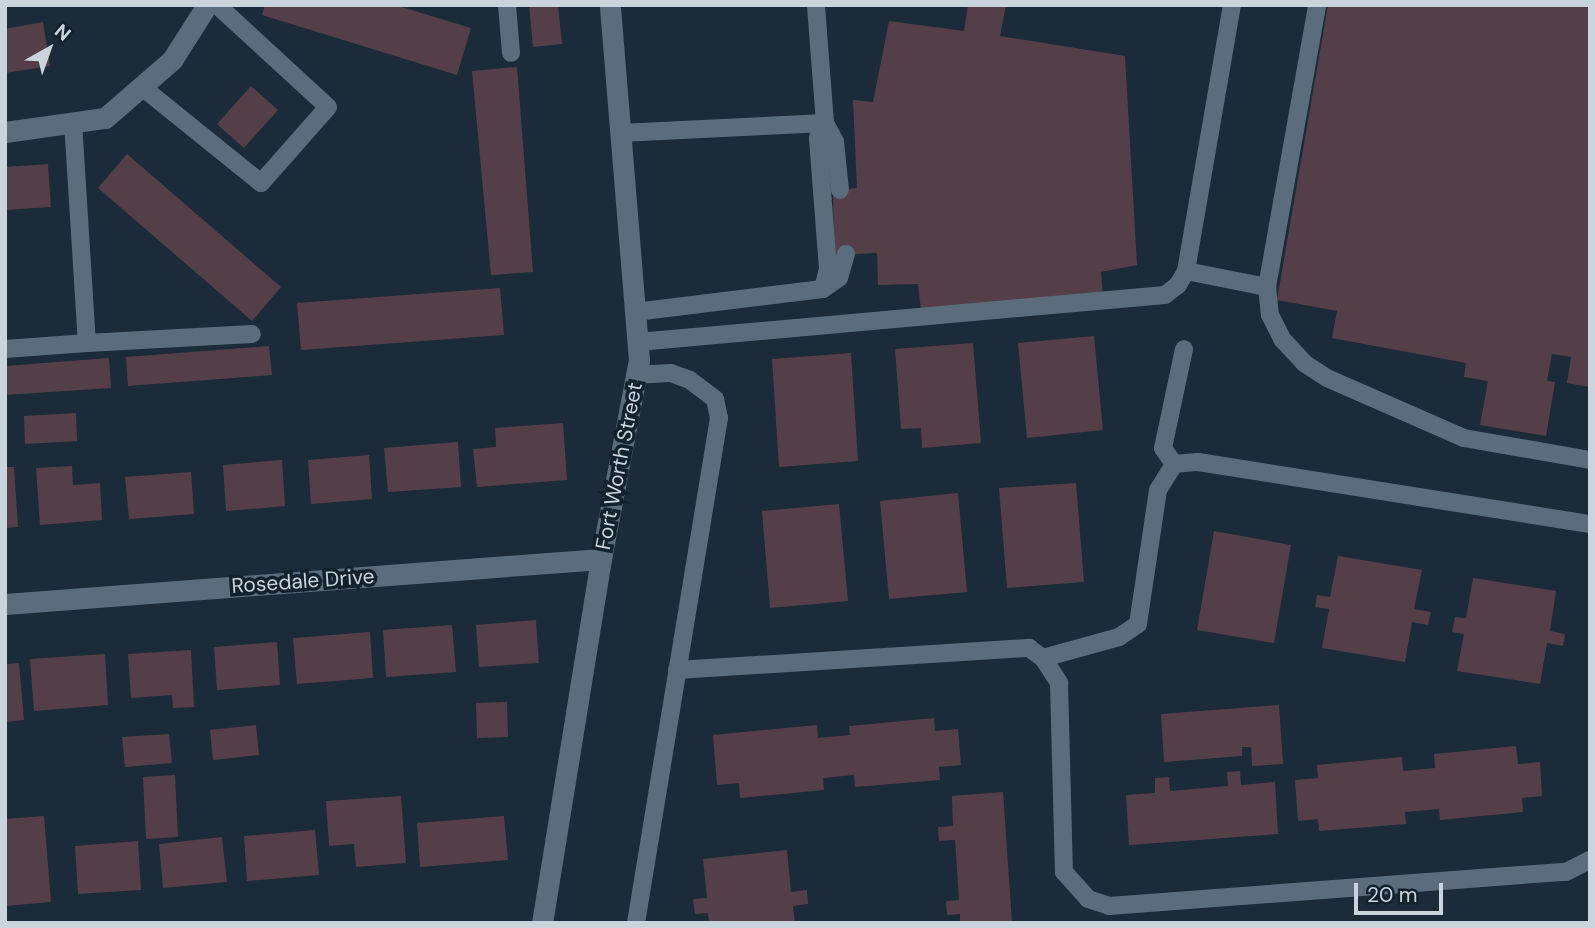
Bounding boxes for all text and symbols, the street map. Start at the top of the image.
north arrow [14,14,84,84]
text: N [49,18,76,47]
street label: Fort Worth Street [590,380,648,552]
street label: Rosedale Drive [231,563,375,599]
scale bar [1357,869,1446,913]
text: 20 m [1367,881,1418,909]

